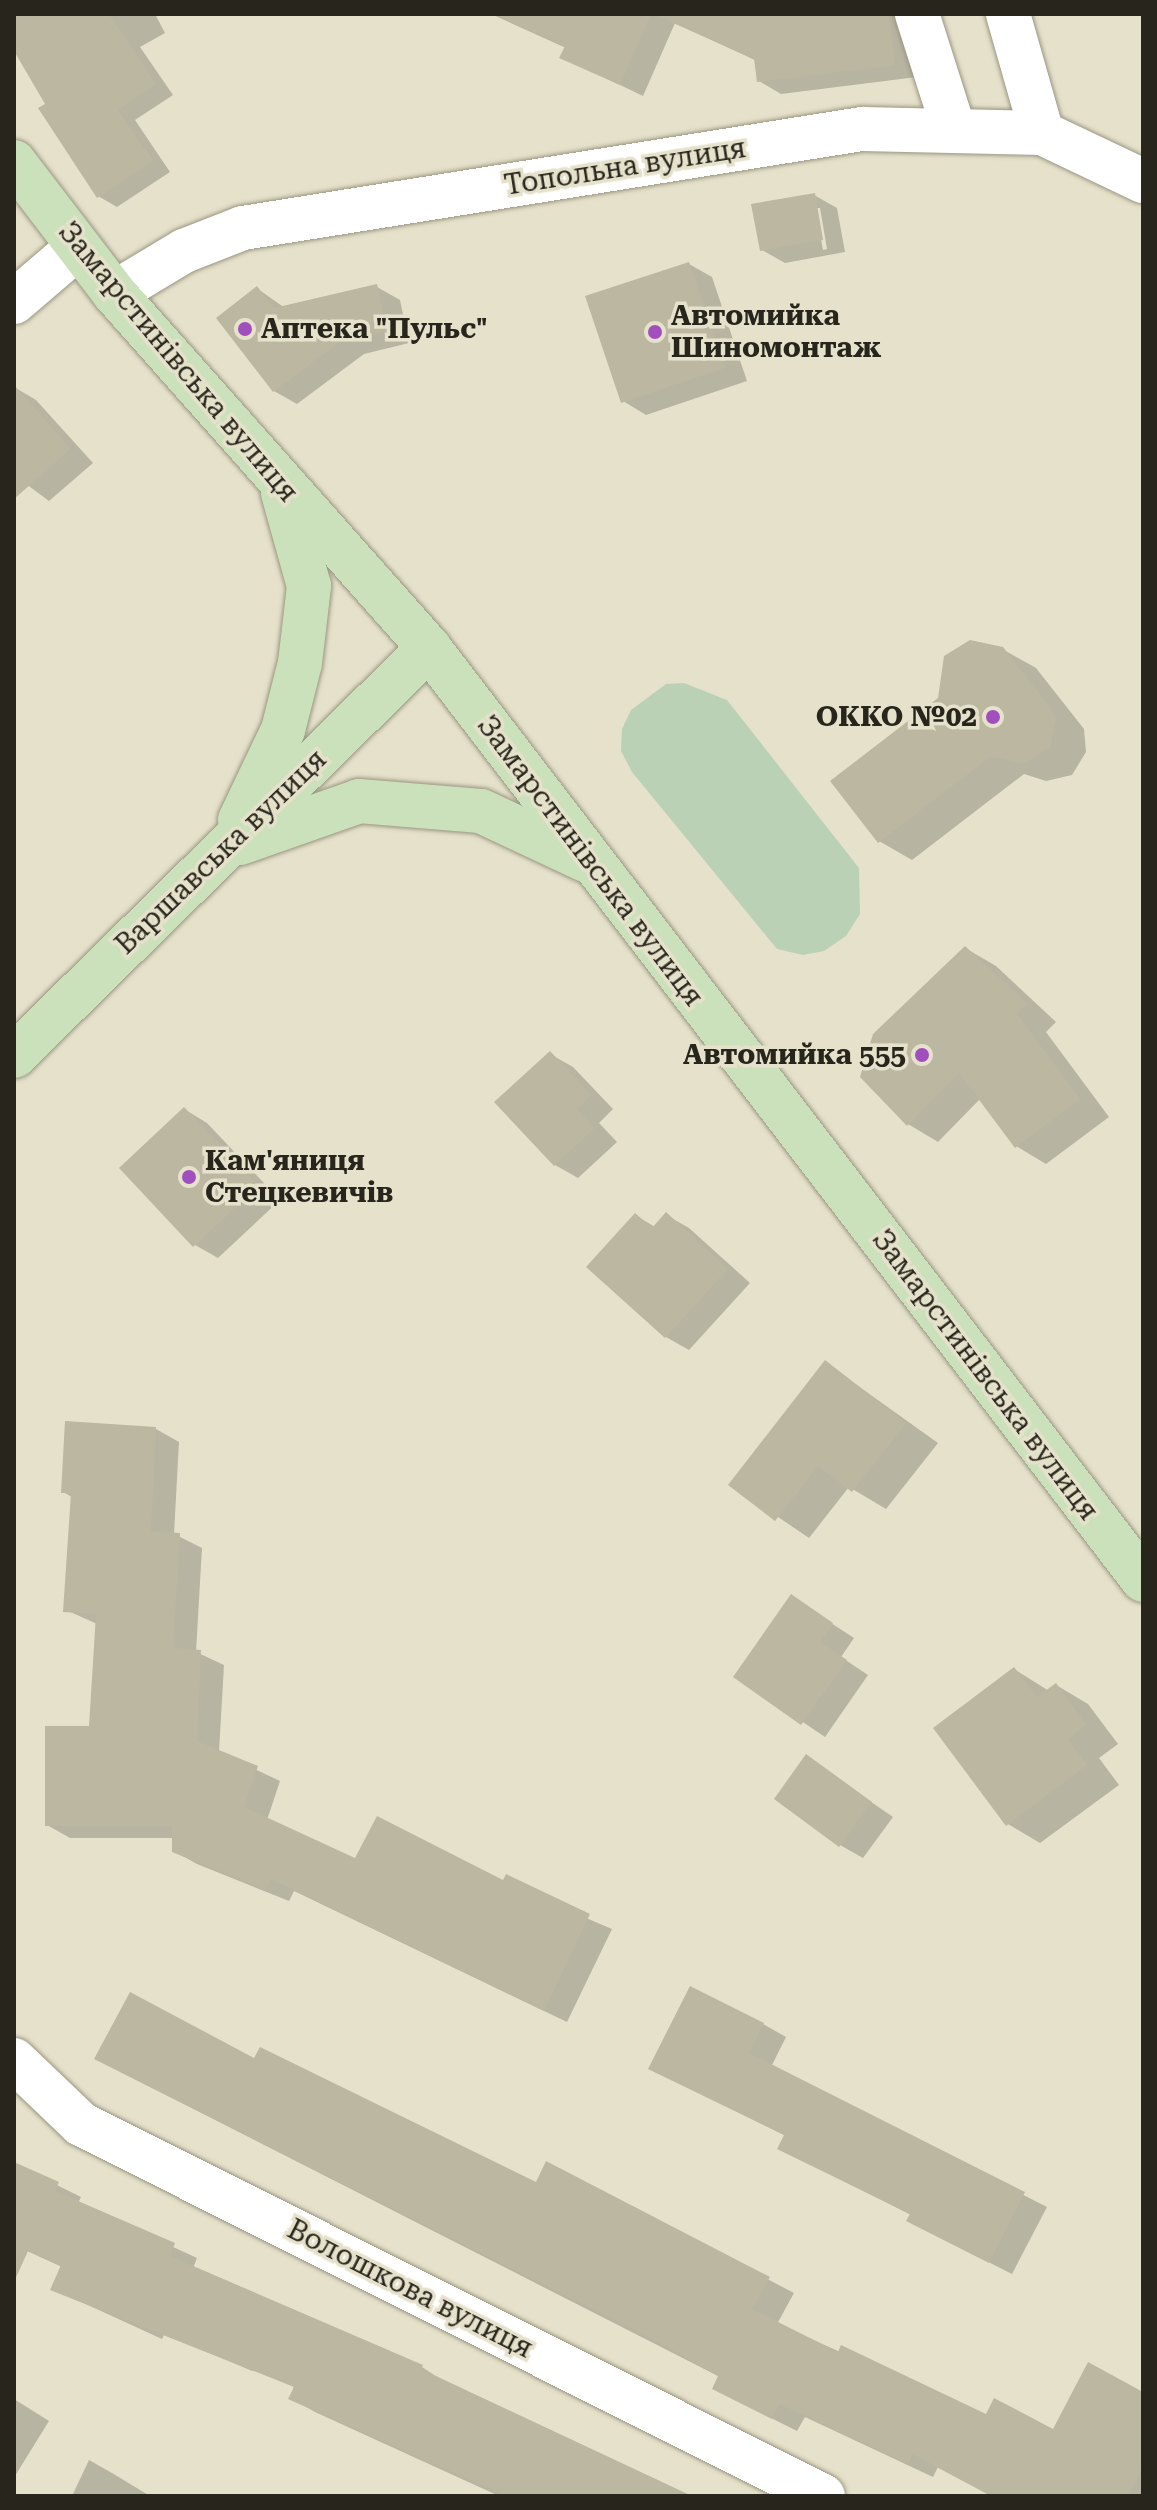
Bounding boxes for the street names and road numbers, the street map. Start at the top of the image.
street label: Топольна вулиця [502,131,748,203]
street label: Замарстинівська вулиця [51,215,305,509]
street label: Замарстинівська вулиця [470,709,710,1013]
street label: Варшавська вулиця [109,743,333,961]
street label: Замарстинівська вулиця [865,1223,1105,1527]
street label: Волошкова вулиця [282,2213,538,2365]

